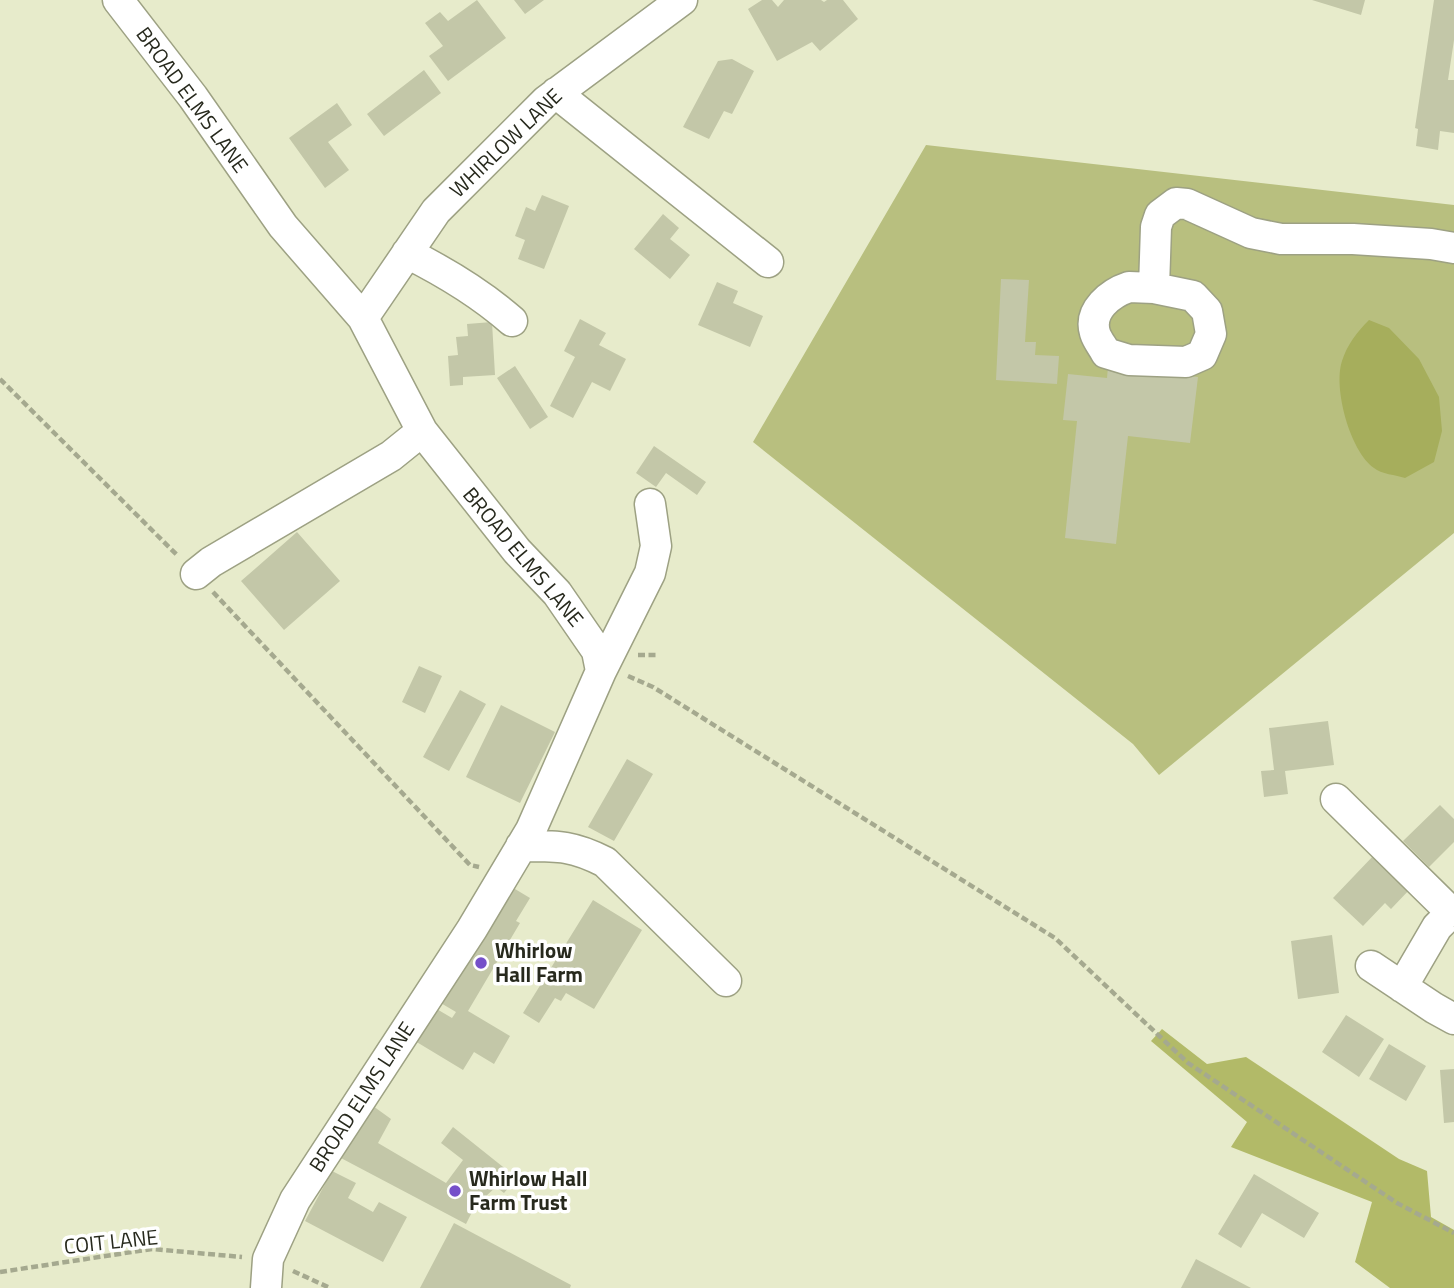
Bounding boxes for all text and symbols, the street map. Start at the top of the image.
street label: BROAD ELMS LANE [129,20,257,179]
street label: WHIRLOW LANE [442,80,569,204]
street label: BROAD ELMS LANE [456,479,592,633]
place label: Whirlow Hall Farm [495,934,583,990]
marker: Whirlow Hall Farm [473,955,489,971]
street label: BROAD ELMS LANE [300,1015,422,1178]
place label: Whirlow Hall Farm Trust [469,1162,587,1218]
marker: Whirlow Hall Farm Trust [447,1183,463,1199]
street label: COIT LANE [62,1220,159,1262]

